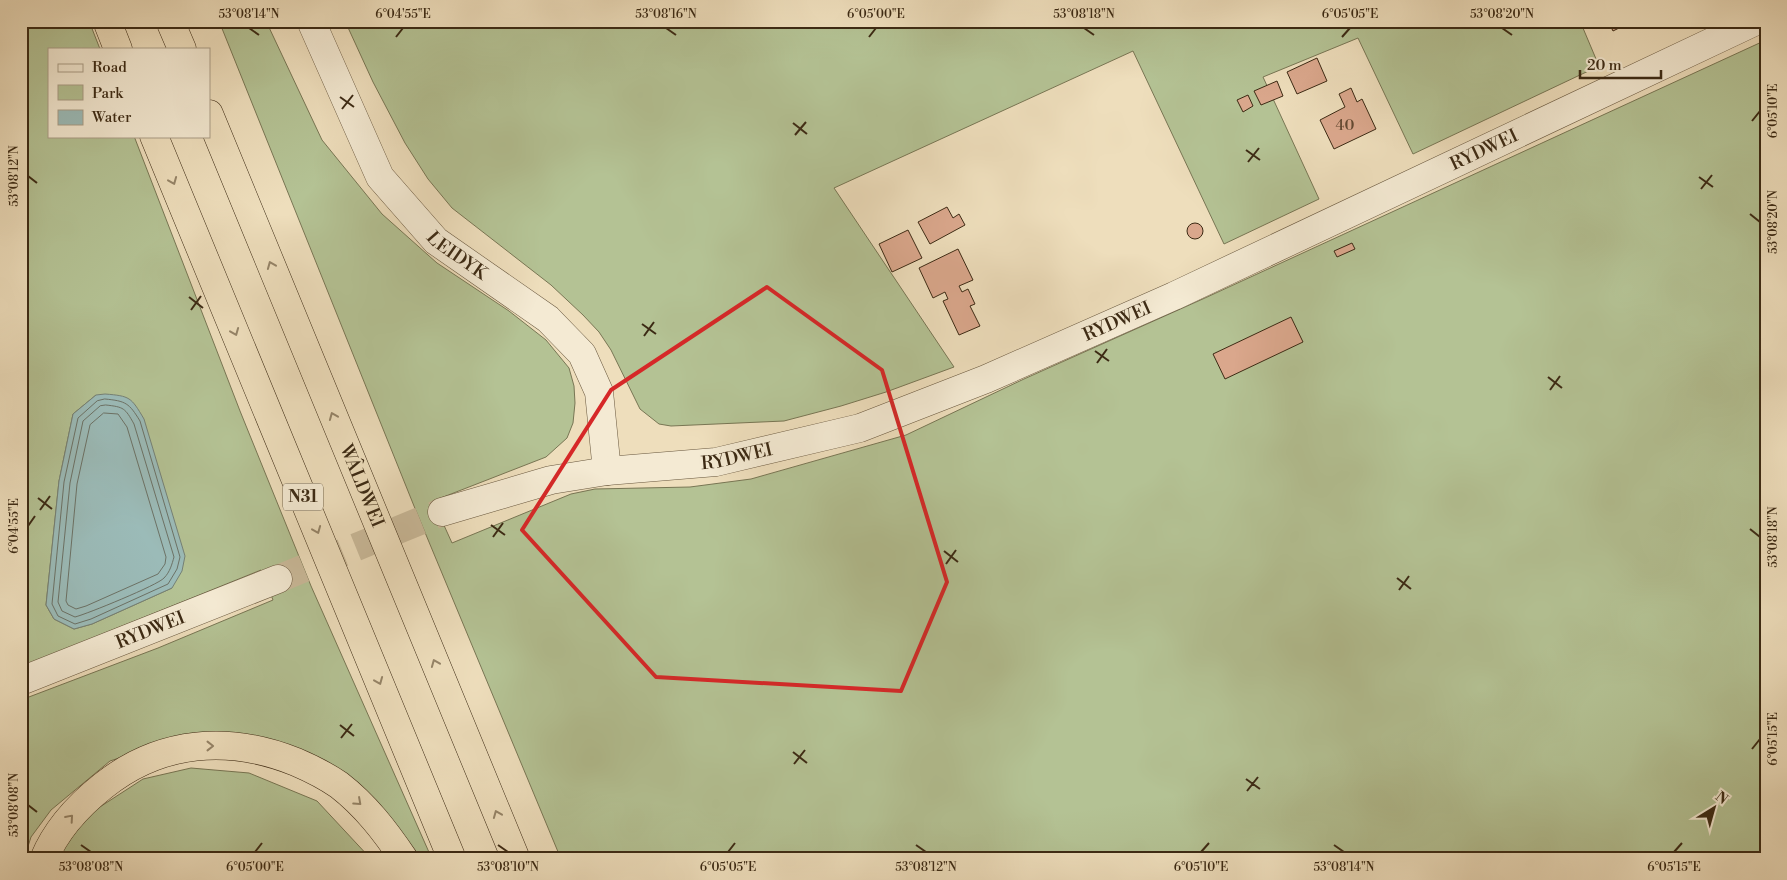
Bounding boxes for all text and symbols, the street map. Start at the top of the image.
text: 53°08'14"N [218,7,280,22]
text: 6°04'55"E [375,7,431,22]
text: 53°08'16"N [635,7,697,22]
text: 6°05'00"E [847,7,905,22]
text: 53°08'18"N [1053,7,1115,22]
text: 6°05'05"E [1322,7,1378,22]
text: 53°08'20"N [1470,7,1534,22]
legend [48,48,210,138]
scale bar [1580,48,1661,80]
text: 20 m [1587,56,1622,75]
text: Road [92,58,127,77]
text: Park [92,84,124,103]
text: 6°05'10"E [1766,84,1781,138]
text: Water [91,108,132,127]
house number: 40 [1336,116,1354,135]
street label: RYDWEI [1446,124,1522,176]
text: 53°08'12"N [7,145,22,207]
one-way arrow [167,176,177,185]
text: 53°08'20"N [1766,190,1781,254]
street label: LEIDYK [421,227,493,286]
one-way arrow [267,262,277,270]
street label: RYDWEI [1079,296,1155,346]
one-way arrow [229,327,239,335]
one-way arrow [329,412,339,421]
street label: RYDWEI [700,438,775,475]
street label: WÂLDWEI [334,440,390,531]
road number: N31 [283,484,323,511]
text: 6°04'55"E [7,498,22,554]
text: 53°08'18"N [1766,506,1781,568]
one-way arrow [310,525,321,534]
street label: RYDWEI [112,606,188,654]
one-way arrow [431,660,441,668]
one-way arrow [373,676,383,684]
text: 6°05'15"E [1766,712,1781,766]
one-way arrow [206,740,214,751]
text: 53°08'08"N [7,773,22,837]
north arrow [1690,782,1740,832]
text: N [1711,788,1731,809]
one-way arrow [352,796,361,805]
one-way arrow [493,810,503,819]
one-way arrow [65,815,73,824]
text: 53°08'08"N [59,860,123,875]
text: 6°05'00"E [226,860,284,875]
text: 53°08'10"N [477,860,539,875]
text: 6°05'05"E [700,860,756,875]
text: 53°08'12"N [895,860,957,875]
text: 6°05'10"E [1174,860,1228,875]
text: 53°08'14"N [1313,860,1375,875]
text: 6°05'15"E [1647,860,1701,875]

